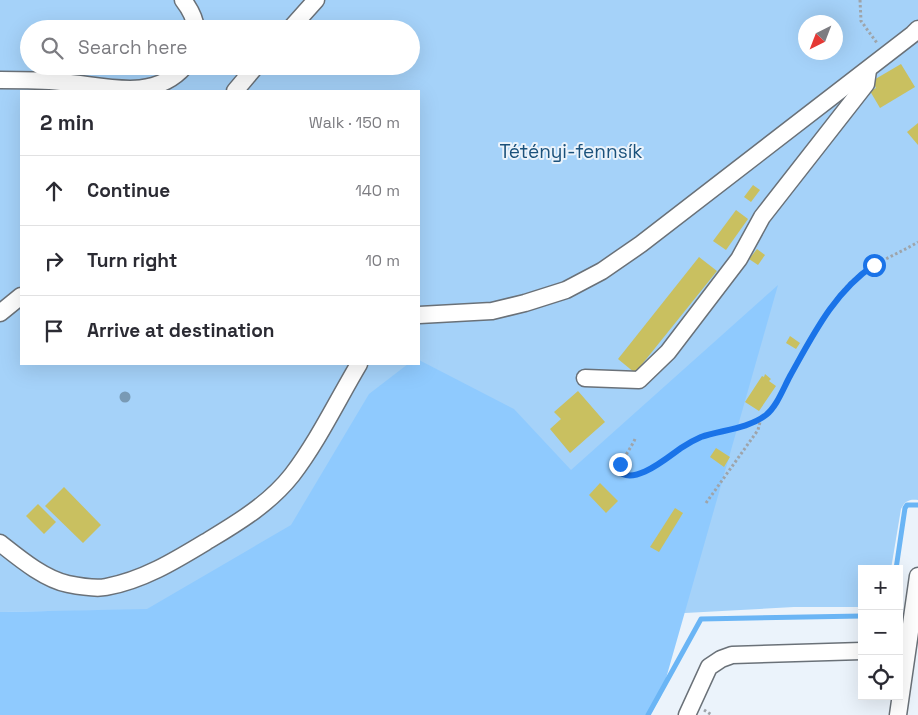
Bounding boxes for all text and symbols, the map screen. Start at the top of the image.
north arrow [798,15,843,60]
search box [20,20,420,75]
icon: search [38,34,66,62]
text: Search here [78,35,188,60]
text: 2 min [40,109,94,136]
text: Walk · 150 m [309,112,400,133]
park label: Tétényi-fennsík [499,139,643,164]
icon: ahead [40,177,68,205]
text: Continue [87,178,170,203]
text: 140 m [355,180,400,201]
icon: right [40,247,68,275]
text: Turn right [87,248,177,273]
text: 10 m [365,250,400,271]
route start [863,254,886,277]
icon: arrive [40,317,68,345]
text: Arrive at destination [87,318,275,343]
route end [609,453,632,476]
map controls [858,565,903,700]
button: + [858,565,903,610]
button: − [858,610,903,655]
button: locate [858,655,903,700]

